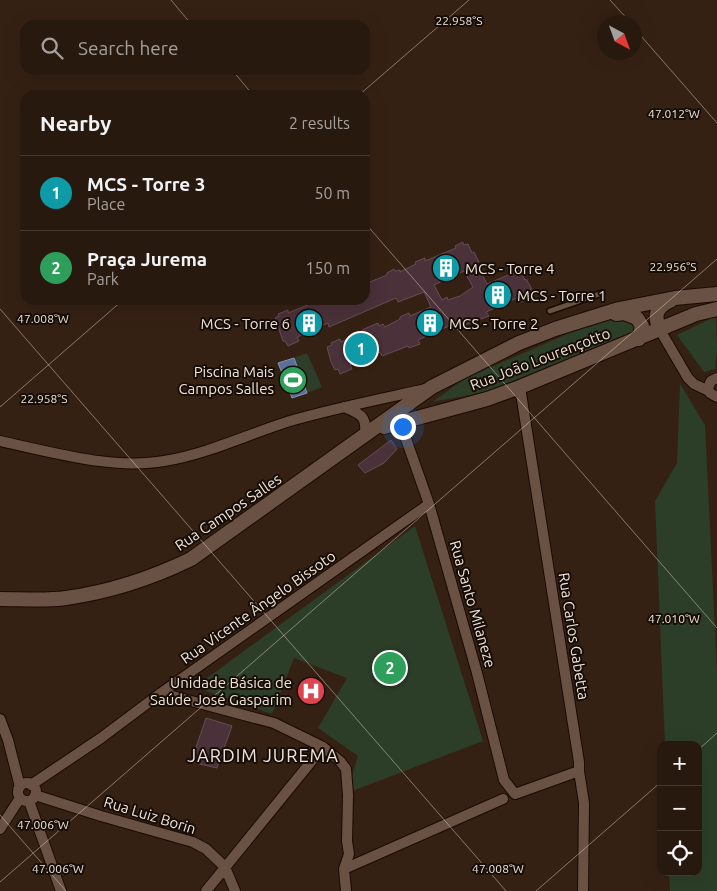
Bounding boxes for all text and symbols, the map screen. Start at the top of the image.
text: 22.958°S [436,14,482,27]
north arrow [597,15,642,60]
search box [20,20,370,75]
icon: search [38,34,66,62]
text: Search here [78,37,178,59]
text: 47.012°W [648,107,700,120]
text: Nearby [40,111,111,135]
text: 2 results [289,114,350,132]
text: MCS - Torre 3 [87,173,206,195]
text: 1 [51,184,61,202]
text: 50 m [314,184,350,202]
text: Place [87,195,125,213]
text: Praça Jurema [87,248,207,270]
building icon: MCS - Torre 4 [431,253,461,283]
text: 2 [51,259,61,277]
text: 150 m [305,259,350,277]
place label: MCS - Torre 4 [465,260,554,277]
text: 22.956°S [650,260,696,273]
text: Park [87,270,119,288]
building icon: MCS - Torre 1 [483,280,513,310]
place label: MCS - Torre 1 [517,287,606,304]
building icon: MCS - Torre 6 [294,308,324,338]
building icon: MCS - Torre 2 [415,308,445,338]
text: 47.008°W [17,312,69,325]
place label: MCS - Torre 6 [201,315,290,332]
place label: MCS - Torre 2 [449,315,538,332]
street label: Rua João Lourençotto [467,324,613,394]
pin: 1 [345,330,377,368]
place label: Piscina Mais Campos Salles [178,363,274,397]
sports icon: Piscina Mais Campos Salles [278,365,308,395]
text: 22.958°S [21,392,67,405]
your location [390,414,416,440]
street label: Rua Campos Salles [172,470,284,554]
street label: Rua Santo Milaneze [447,538,499,670]
street label: Rua Vicente Ângelo Bissoto [177,547,339,667]
street label: Rua Carlos Gabetta [556,571,592,701]
text: 47.010°W [648,612,700,625]
pin: 2 [374,649,406,687]
place label: Unidade Básica de Saúde José Gasparim [150,674,292,708]
hospital icon: Unidade Básica de Saúde José Gasparim [296,676,326,706]
map controls [657,741,702,876]
button: + [657,741,702,786]
district label: JARDIM JUREMA [187,745,339,765]
button: − [657,786,702,831]
street label: Rua Luiz Borin [102,793,198,837]
text: 47.006°W [17,818,69,831]
button: locate [657,831,702,876]
text: 47.006°W [32,862,84,875]
text: 47.008°W [472,862,524,875]

